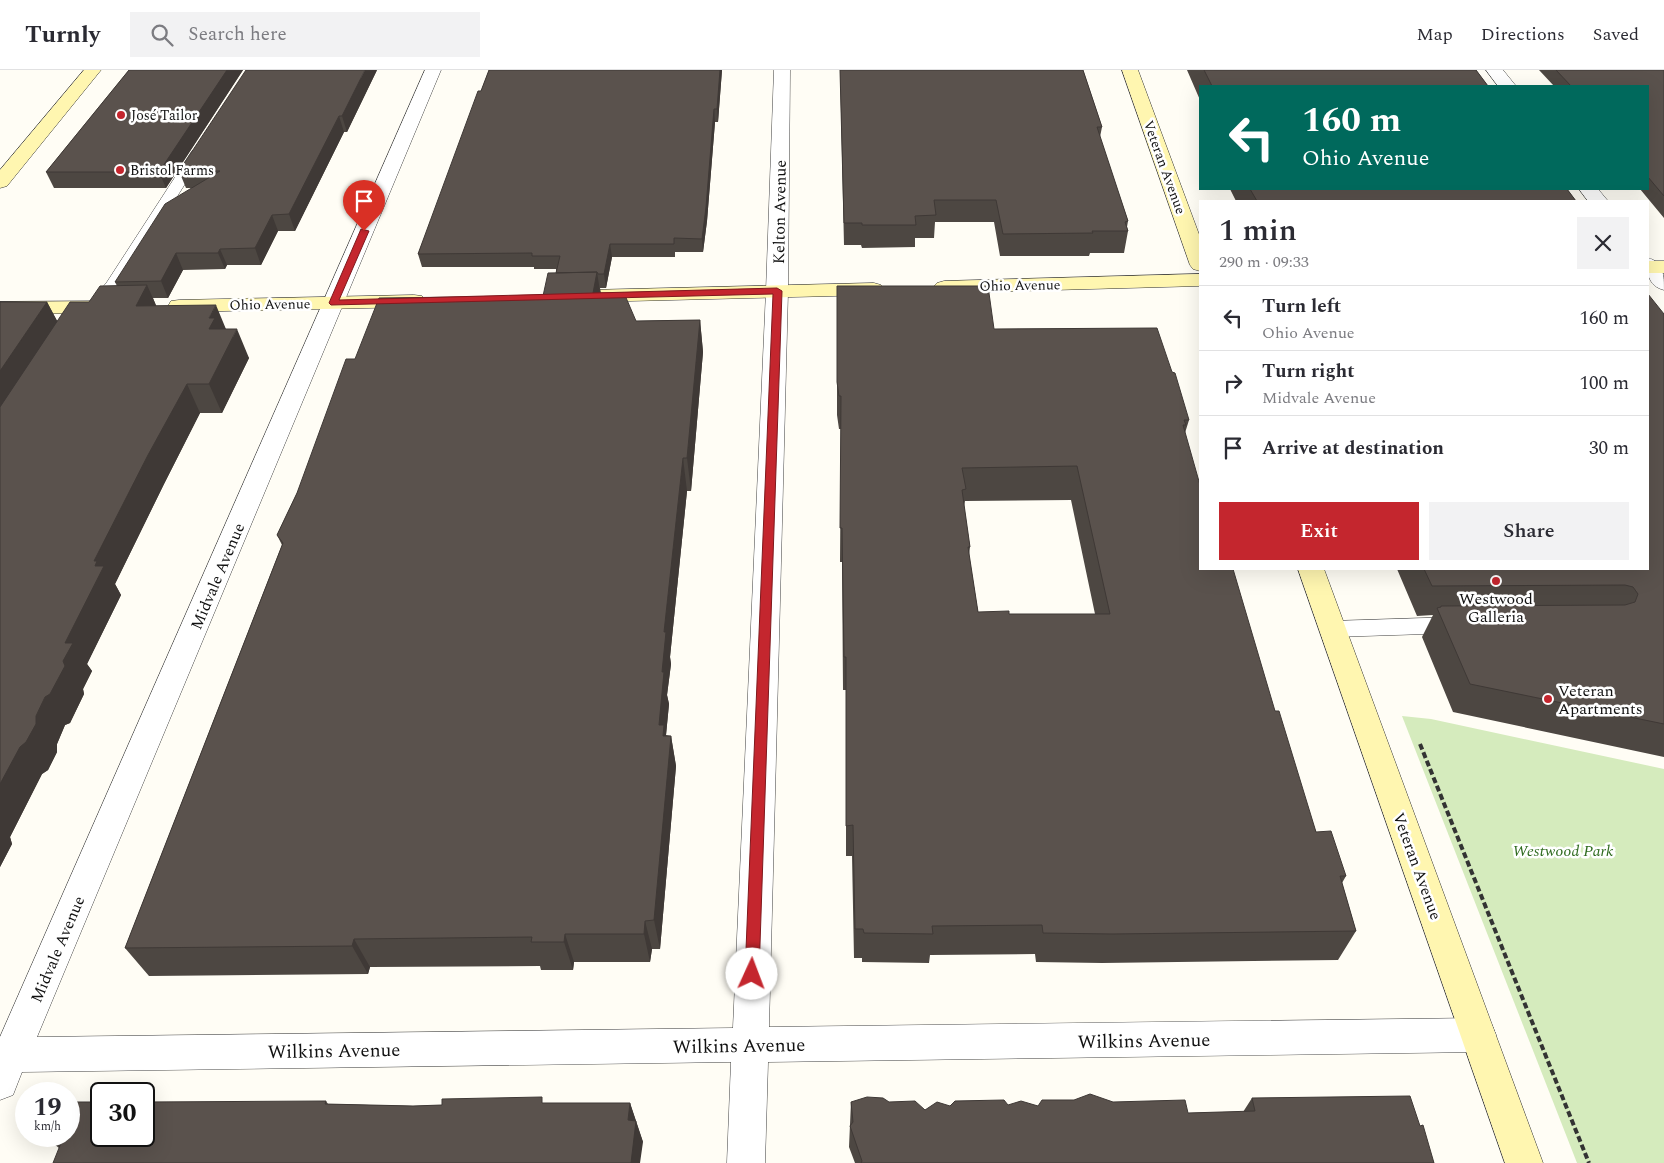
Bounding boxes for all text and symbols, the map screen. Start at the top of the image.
search box [130,12,480,57]
text: Turnly [25,17,100,53]
text: Search here [188,20,287,49]
icon: search [148,21,176,49]
text: Map [1417,21,1453,48]
text: Directions [1481,21,1565,48]
text: Saved [1593,21,1639,48]
text: 160 m [1302,94,1401,147]
place label: José Tailor [131,105,198,126]
icon: left [1219,105,1284,170]
marker: José Tailor [115,109,127,121]
street label: Veteran Avenue [1138,117,1191,217]
text: Ohio Avenue [1302,142,1429,175]
place label: Bristol Farms [130,160,214,181]
street label: Kelton Avenue [767,160,793,264]
marker: Bristol Farms [114,164,126,176]
pin [343,180,385,231]
icon: arrive [350,187,378,215]
text: 1 min [1219,208,1297,254]
button: close [1577,217,1629,269]
text: 290 m · 09:33 [1219,250,1309,274]
street label: Ohio Avenue [979,274,1061,297]
text: Turn left [1262,292,1341,321]
street label: Ohio Avenue [229,293,311,316]
icon: left [1219,304,1247,332]
text: 160 m [1579,304,1629,333]
text: Ohio Avenue [1262,321,1355,345]
text: Turn right [1262,357,1355,386]
icon: right [1219,369,1247,397]
text: 100 m [1579,369,1629,398]
text: Midvale Avenue [1262,386,1376,410]
icon: arrive [1219,434,1247,462]
text: Arrive at destination [1262,434,1444,463]
text: 30 m [1589,434,1629,463]
button: Exit [1219,502,1419,560]
button: Share [1429,502,1629,560]
street label: Midvale Avenue [185,519,251,634]
marker: Westwood Galleria [1490,575,1502,587]
place label: Westwood Galleria [1459,587,1533,629]
place label: Veteran Apartments [1558,679,1643,721]
marker: Veteran Apartments [1542,693,1554,705]
street label: Veteran Avenue [1387,809,1448,923]
park label: Westwood Park [1512,839,1614,863]
street label: Midvale Avenue [25,892,91,1007]
position arrow [725,947,777,999]
street label: Wilkins Avenue [1077,1026,1211,1057]
street label: Wilkins Avenue [672,1031,806,1062]
street label: Wilkins Avenue [267,1036,401,1067]
speed limit sign: 30 [90,1082,155,1147]
text: 19 [33,1089,62,1127]
text: km/h [34,1117,61,1136]

